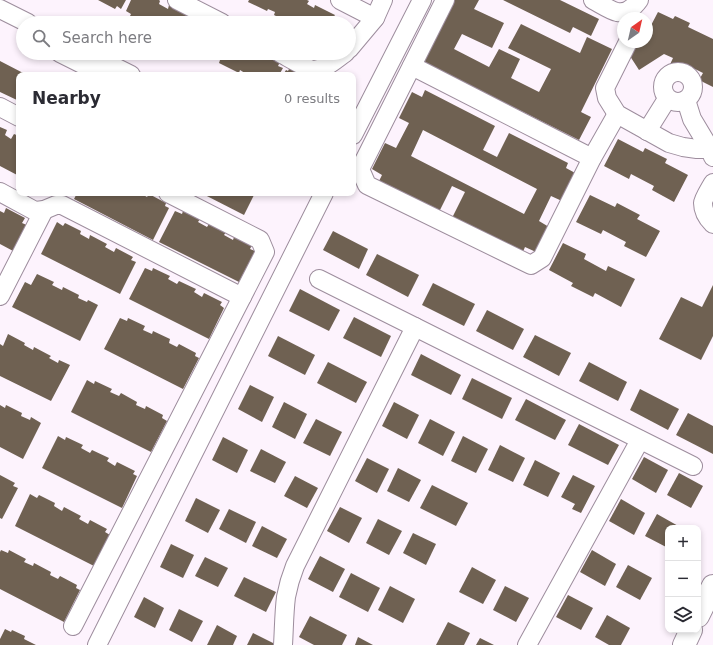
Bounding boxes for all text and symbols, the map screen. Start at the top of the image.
north arrow [617,12,653,48]
search box [16,16,356,60]
icon: search [30,27,52,49]
text: Search here [62,29,152,47]
text: Nearby [32,88,101,108]
text: 0 results [284,91,340,106]
map controls [665,525,701,633]
button: + [665,525,701,561]
button: − [665,561,701,597]
button: layers [665,597,701,633]

